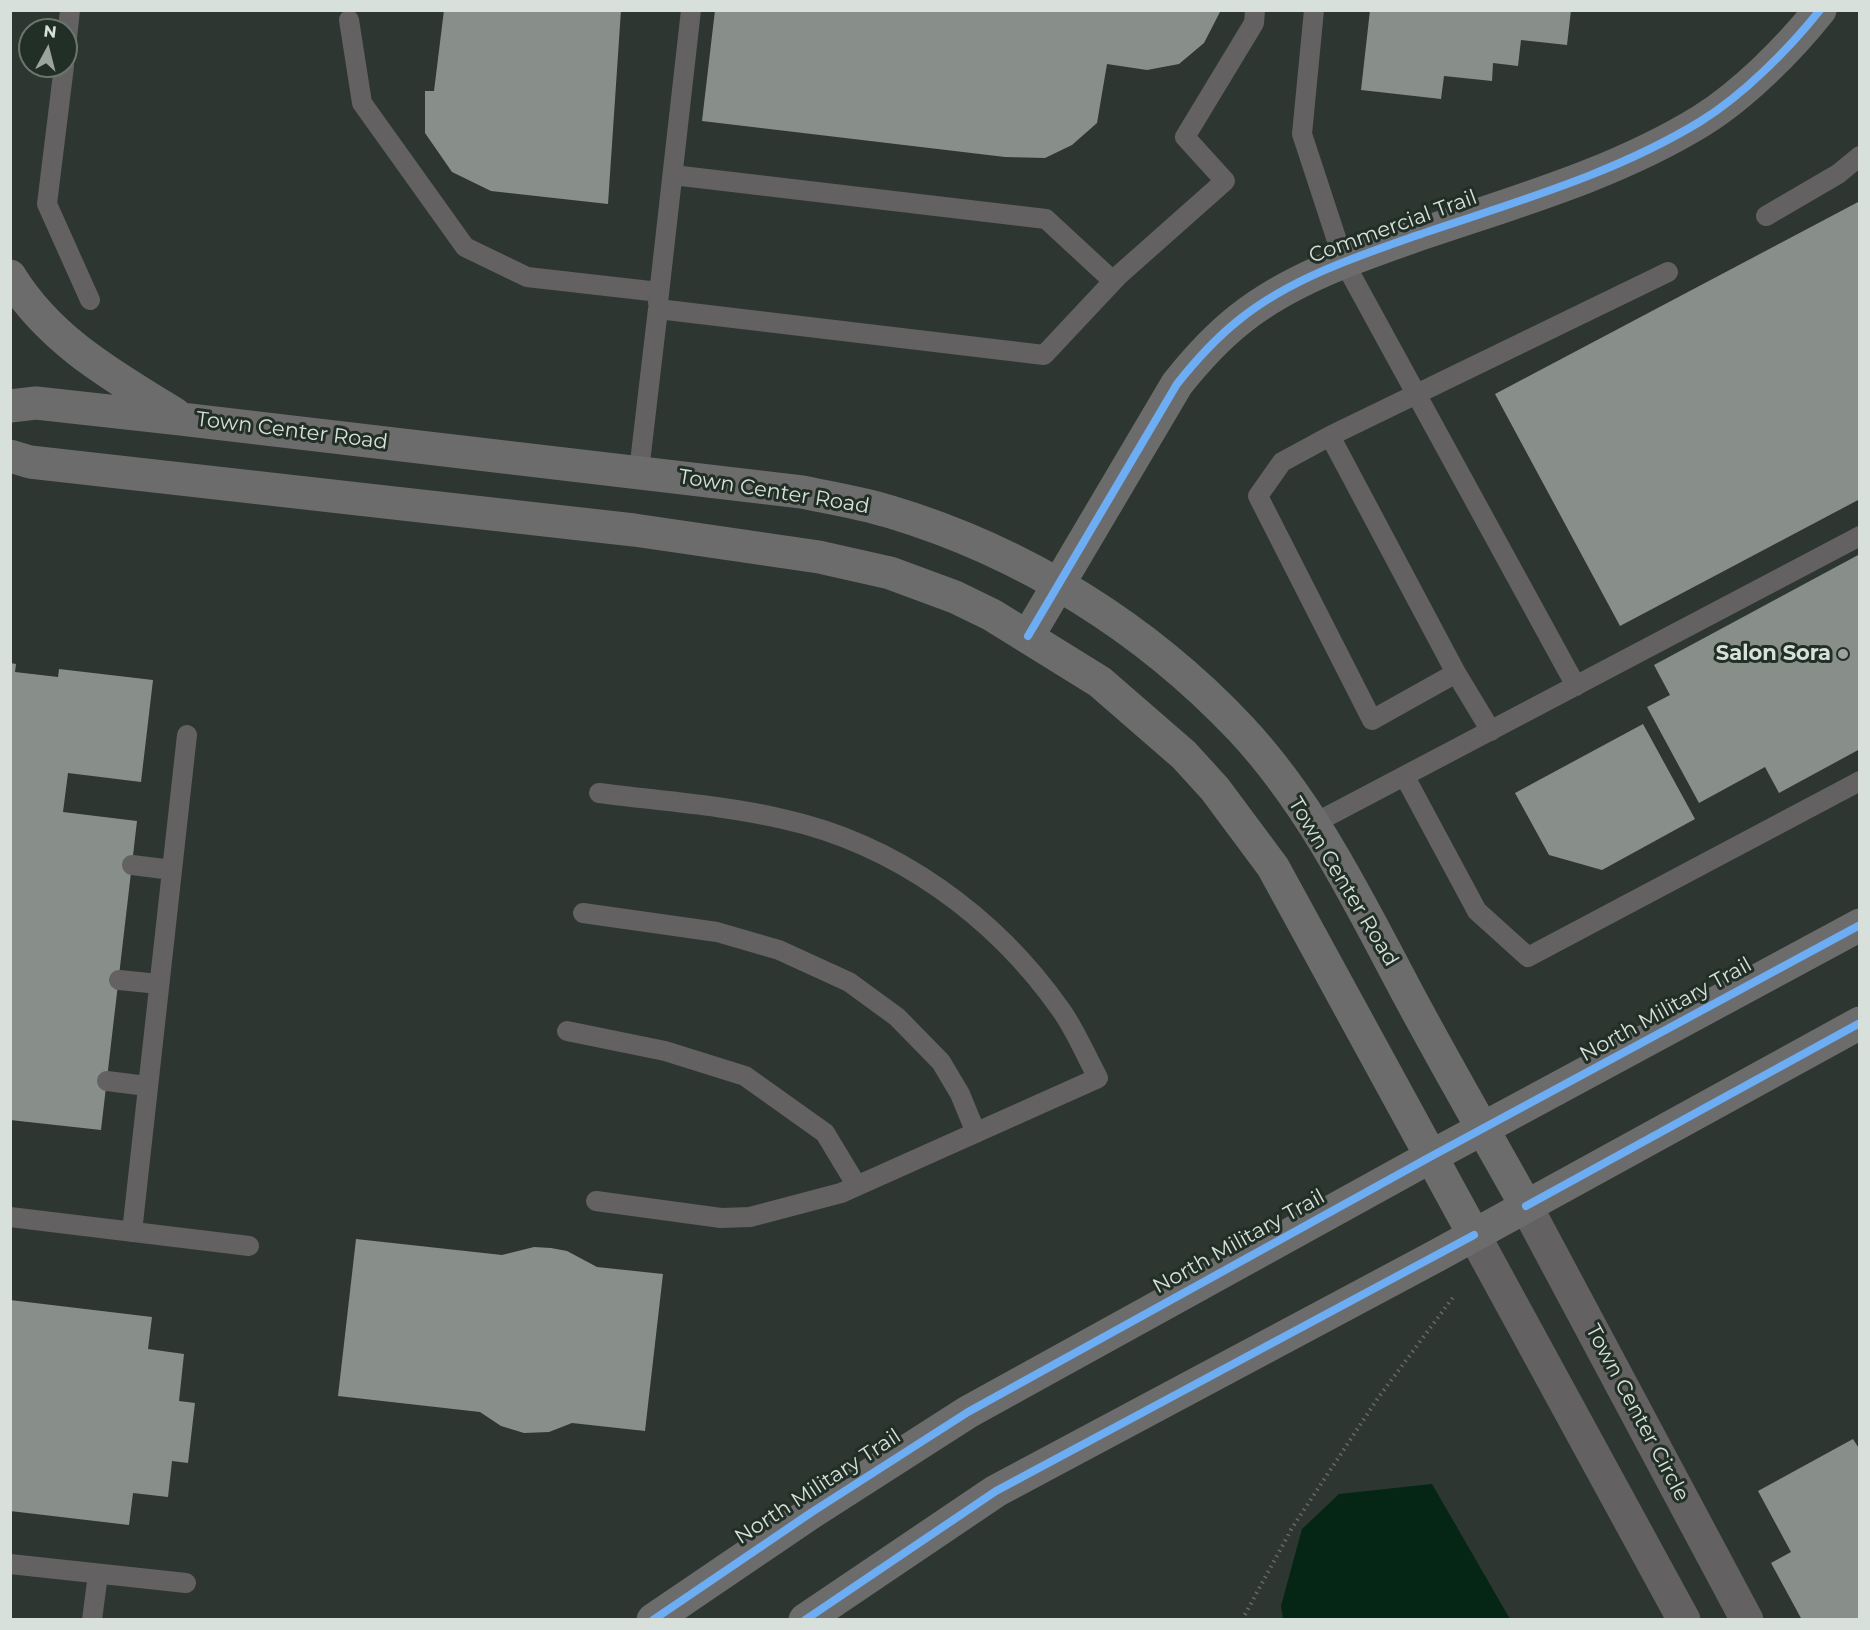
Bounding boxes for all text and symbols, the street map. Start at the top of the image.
north arrow [18,18,78,78]
text: N [42,21,58,42]
street label: Commercial Trail [1306,185,1480,269]
street label: Town Center Road [195,407,389,455]
street label: Town Center Road [677,464,871,520]
place label: Salon Sora [1716,641,1831,667]
marker: Salon Sora [1836,647,1850,661]
street label: Town Center Road [1283,793,1403,971]
street label: North Military Trail [1576,952,1756,1068]
street label: North Military Trail [1149,1184,1329,1300]
street label: Town Center Circle [1580,1320,1694,1506]
street label: North Military Trail [730,1424,906,1550]

